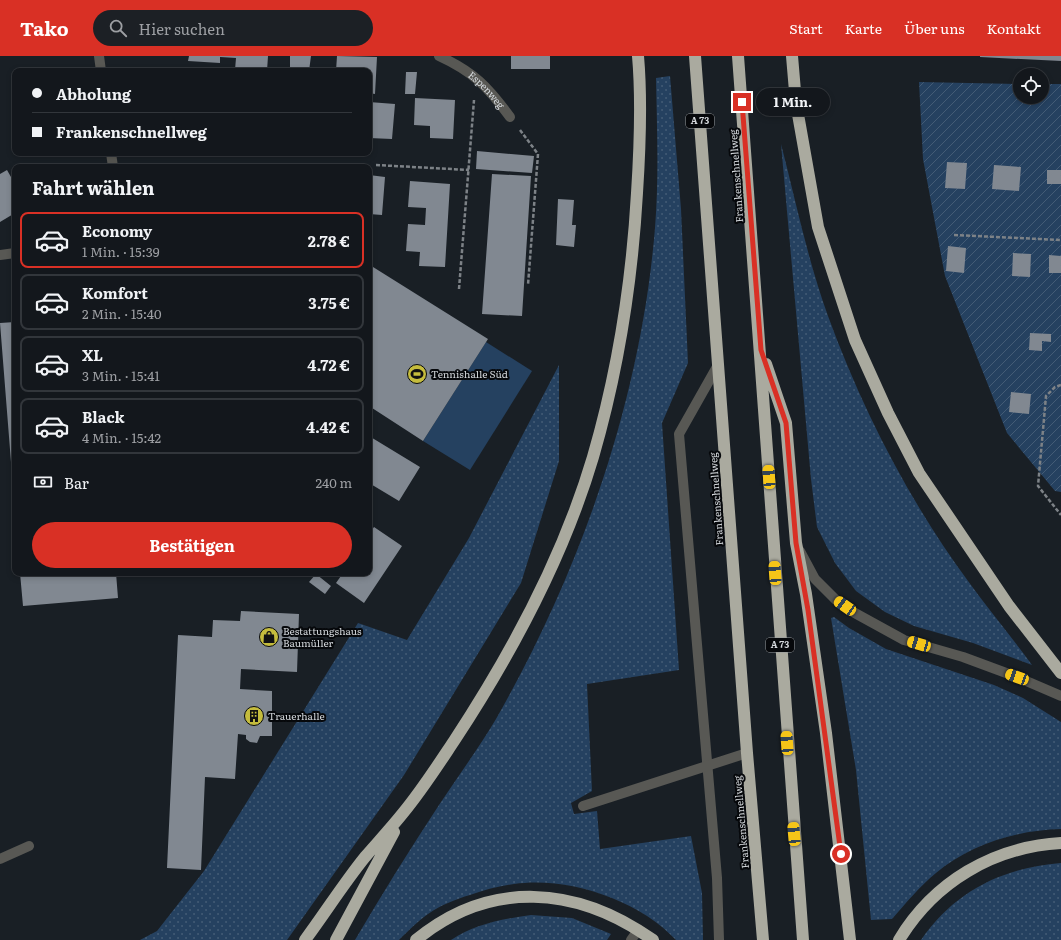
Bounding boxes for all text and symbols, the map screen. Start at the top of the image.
search box [93,10,373,46]
text: Tako [20,14,69,42]
icon: search [107,17,129,39]
text: Hier suchen [139,17,225,40]
text: Start [789,18,823,38]
text: Karte [845,18,882,38]
text: Über uns [904,18,965,38]
text: Kontakt [987,18,1041,38]
street label: Espenweg [465,67,509,112]
map controls [1013,68,1049,104]
button: locate [1013,68,1049,104]
text: Abholung [56,82,131,105]
callout: 1 Min. [756,88,830,116]
text: 1 Min. [774,92,812,111]
route end [733,93,751,111]
road number: A 73 [686,114,714,128]
text: Frankenschnellweg [56,120,207,143]
street label: Frankenschnellweg [725,128,746,223]
text: Fahrt wählen [32,174,155,201]
text: Economy [82,219,152,242]
icon: car [34,222,70,258]
text: 2.78 € [308,229,350,252]
text: 1 Min. · 15:39 [82,242,160,261]
text: Komfort [82,281,148,304]
icon: car [34,284,70,320]
text: 3.75 € [308,291,350,314]
text: 2 Min. · 15:40 [82,304,162,323]
text: XL [82,343,103,366]
icon: car [34,346,70,382]
text: 4.72 € [307,353,350,376]
sports icon: Tennishalle Süd [406,363,428,385]
text: 3 Min. · 15:41 [82,366,160,385]
place label: Tennishalle Süd [431,366,508,381]
text: Black [82,405,125,428]
icon: car [34,408,70,444]
text: 4.42 € [306,415,350,438]
text: 4 Min. · 15:42 [82,428,161,447]
street label: Frankenschnellweg [705,451,726,546]
car [762,465,776,489]
icon: cash [32,471,54,493]
text: Bar [64,471,89,494]
text: 240 m [316,473,352,492]
button: Bestätigen [32,522,352,568]
car [768,561,782,585]
car [832,594,858,618]
place label: Bestattungshaus Baumüller [283,623,362,650]
shop icon: Bestattungshaus Baumüller [258,626,280,648]
car [906,635,932,653]
road number: A 73 [766,638,794,652]
car [1004,667,1030,687]
building icon: Trauerhalle [243,705,265,727]
place label: Trauerhalle [268,708,325,723]
car [780,731,794,755]
street label: Frankenschnellweg [729,774,752,869]
car [787,822,801,846]
route start [832,845,850,863]

